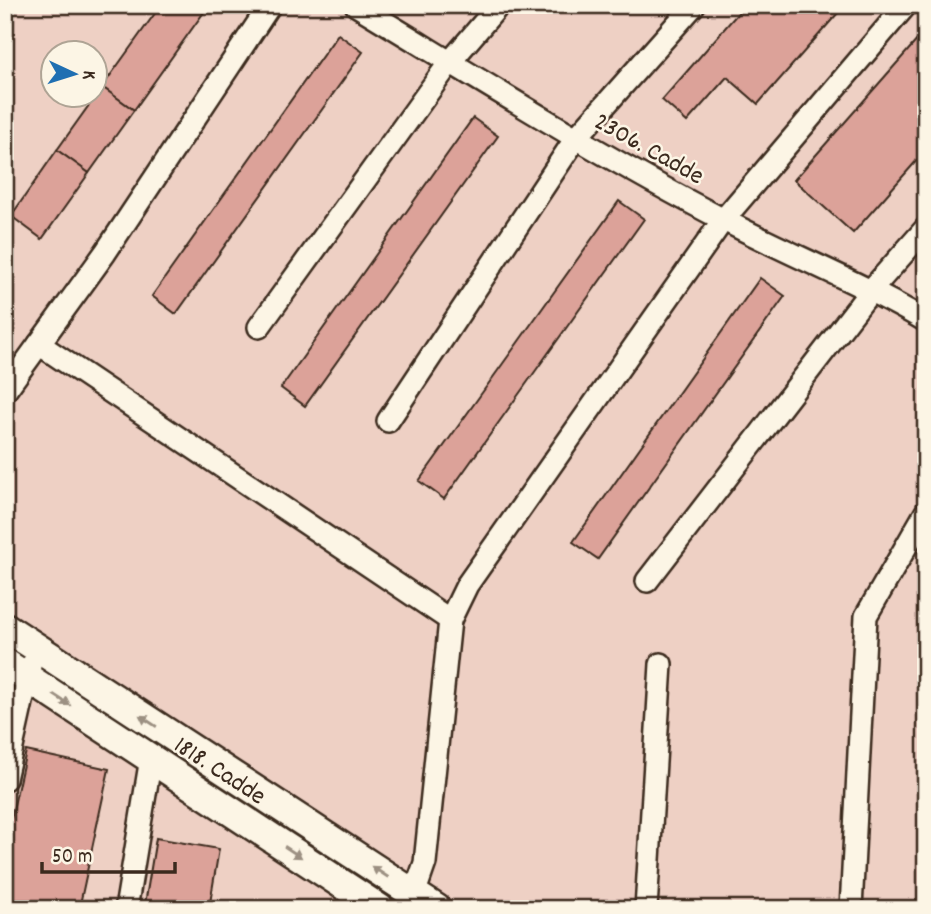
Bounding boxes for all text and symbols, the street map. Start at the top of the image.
north arrow [38,38,108,108]
text: K [74,70,101,80]
street label: 2306. Cadde [586,105,710,196]
one-way arrow [53,693,71,707]
one-way arrow [139,714,157,728]
street label: 1818. Cadde [166,728,273,816]
scale bar [42,830,175,874]
text: 50 m [52,843,92,873]
one-way arrow [284,845,303,858]
one-way arrow [370,866,389,879]

